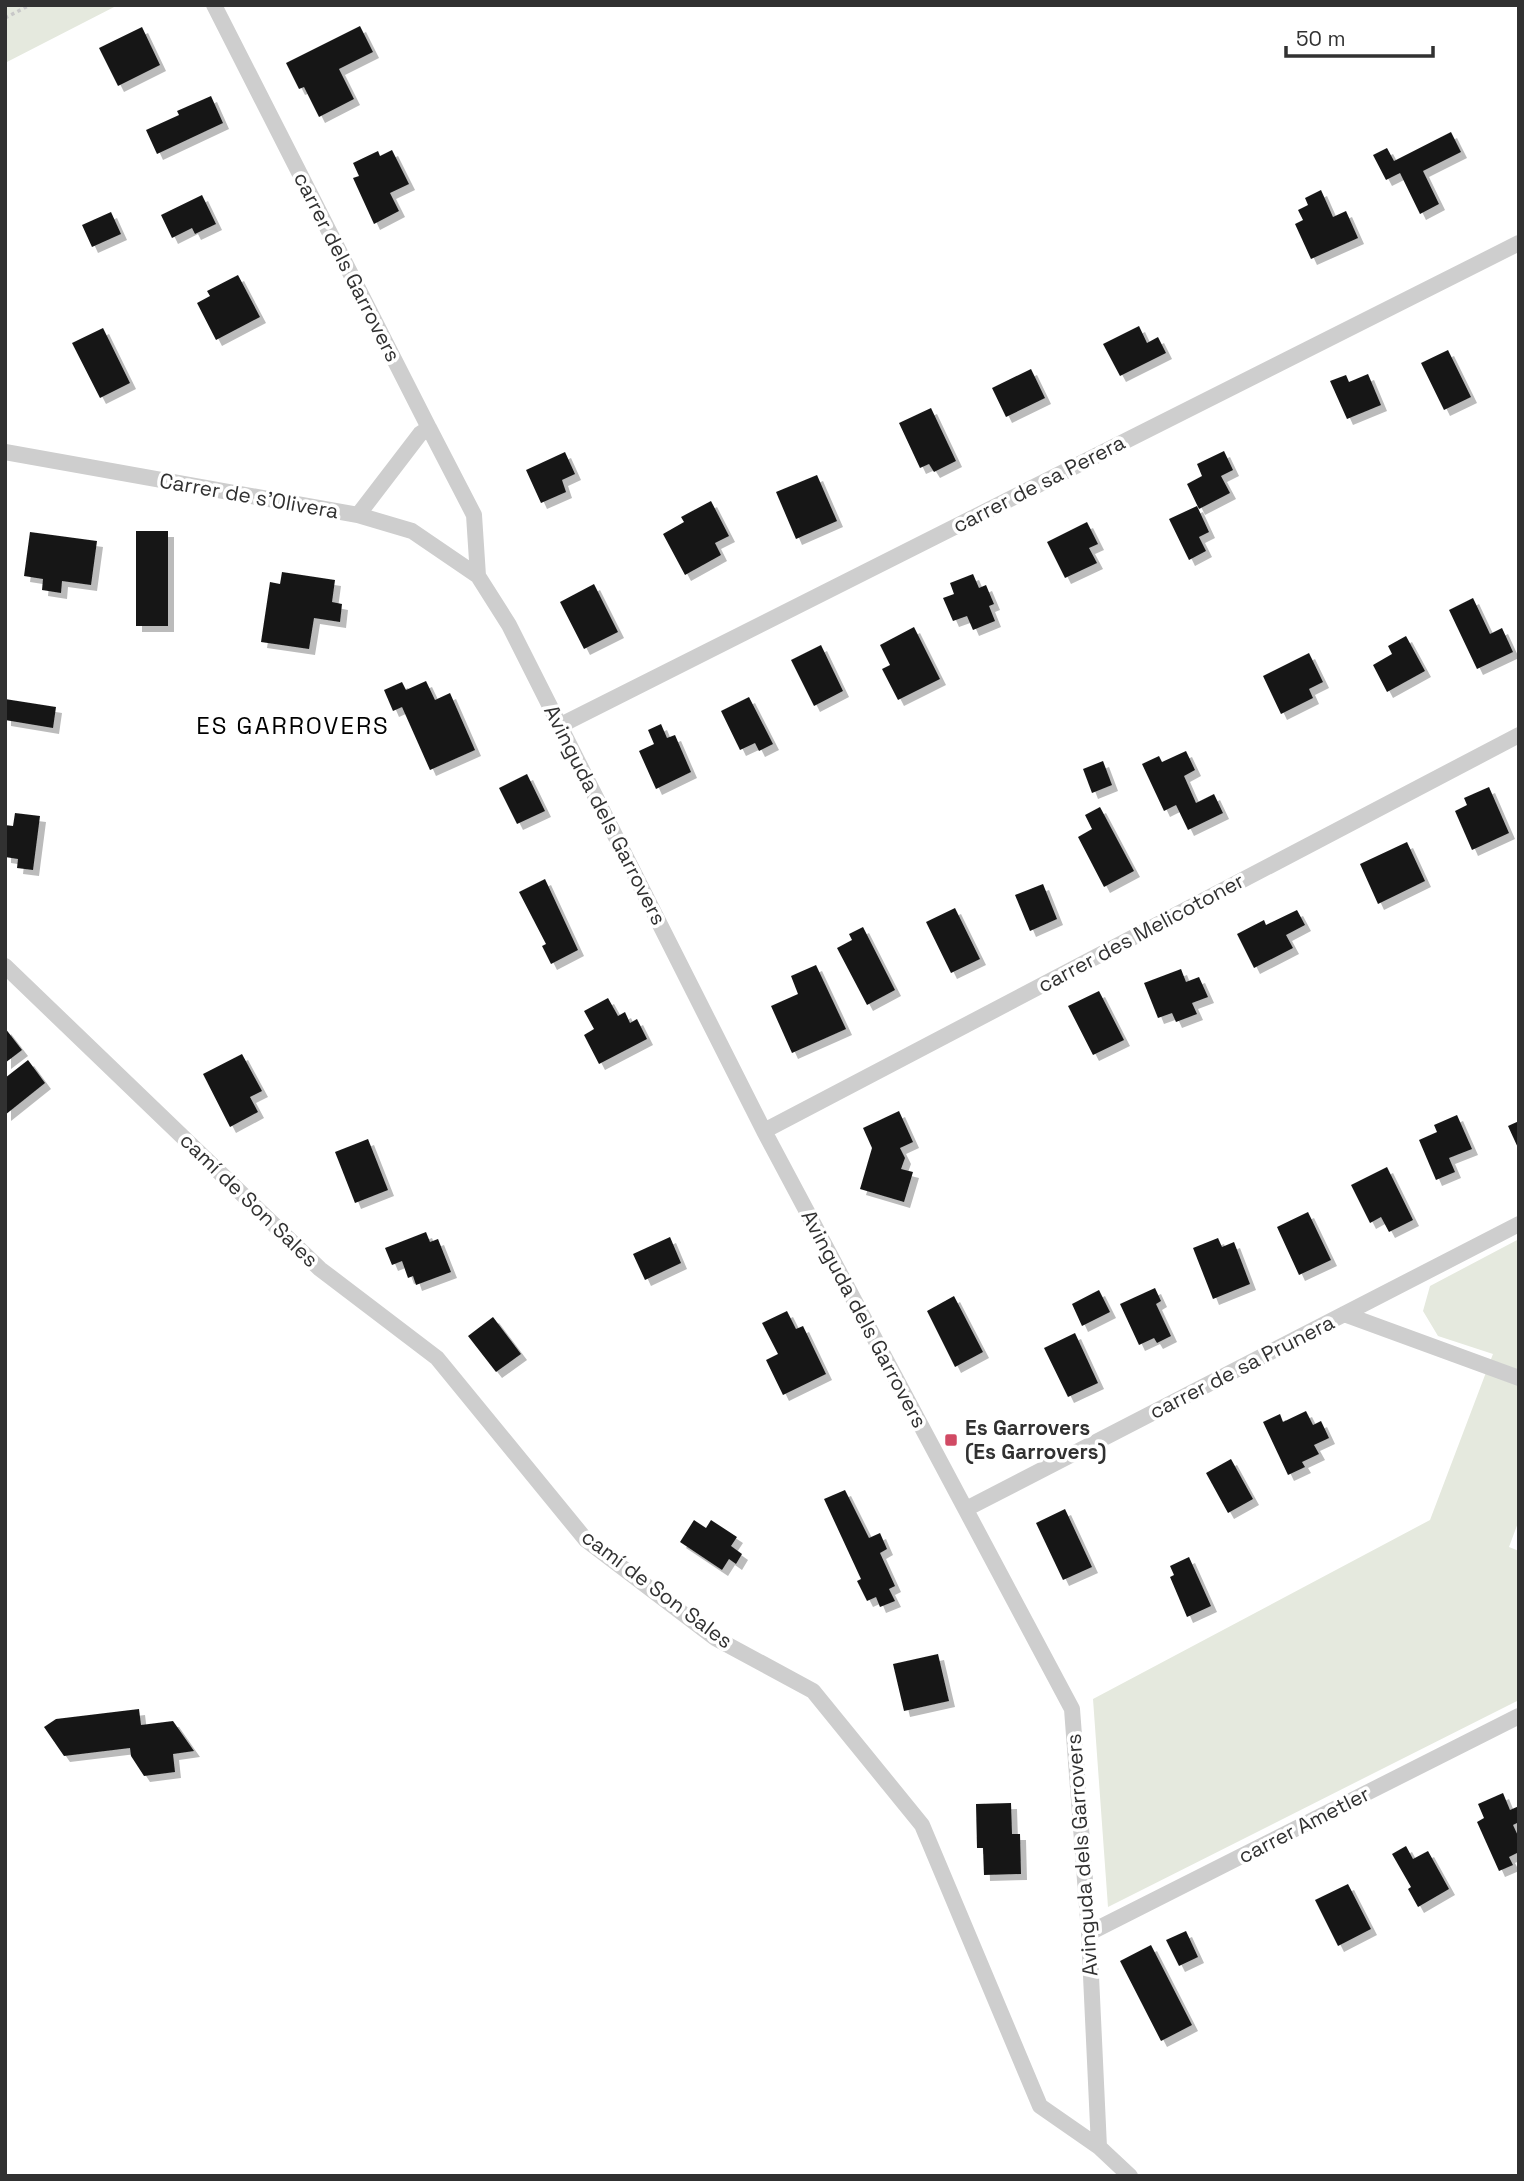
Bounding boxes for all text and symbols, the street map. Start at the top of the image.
scale bar [1286,14,1433,58]
text: 50 m [1296,25,1346,52]
street label: carrer dels Garrovers [288,167,407,366]
street label: carrer de sa Perera [948,428,1130,539]
street label: Carrer de s'Olivera [157,466,341,525]
street label: Avinguda dels Garrovers [538,700,673,929]
district label: ES GARROVERS [196,710,390,741]
street label: carrer des Melicotoner [1033,867,1249,998]
street label: camí de Son Sales [174,1127,324,1273]
street label: Avinguda dels Garrovers [795,1205,933,1432]
street label: carrer de sa Prunera [1145,1308,1339,1425]
place label: Es Garrovers (Es Garrovers) [965,1414,1107,1465]
marker: Es Garrovers (Es Garrovers) [943,1432,959,1448]
street label: camí de Son Sales [576,1523,738,1654]
street label: Avinguda dels Garrovers [1060,1733,1103,1977]
street label: carrer Ametler [1233,1780,1374,1869]

